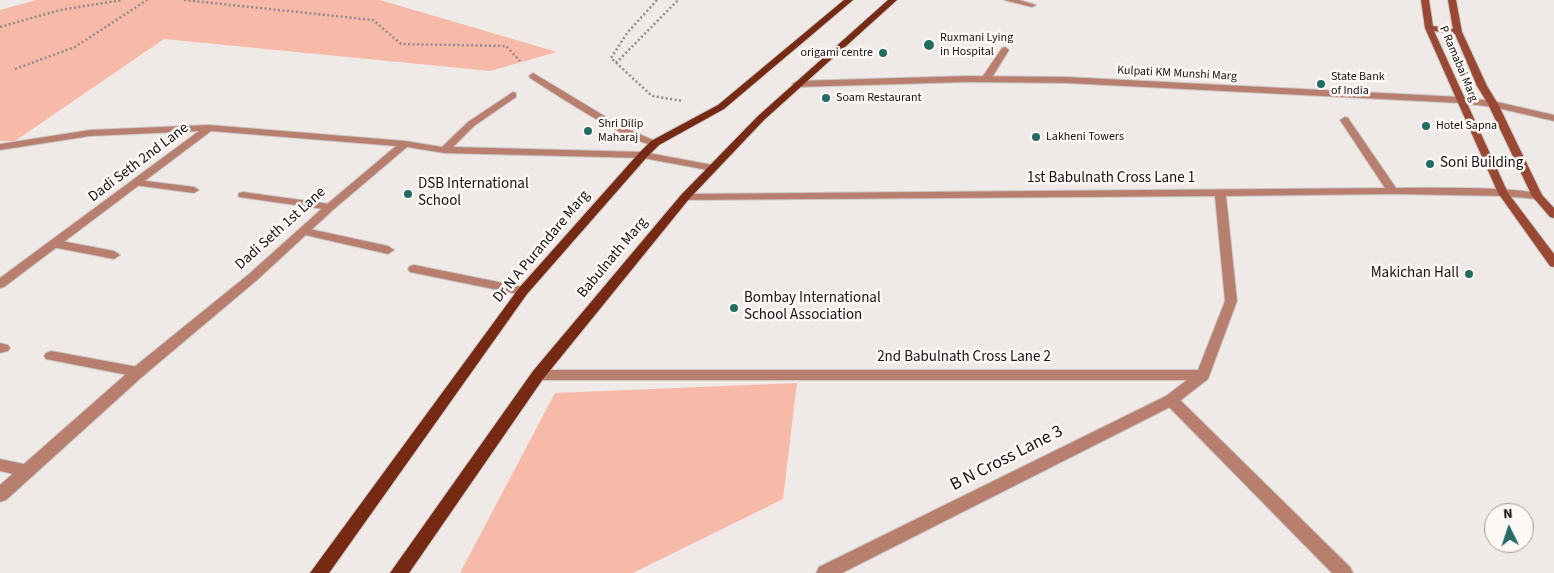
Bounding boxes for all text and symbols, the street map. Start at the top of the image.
street label: P Ramabai Marg [1436,24,1480,104]
place label: Ruxmani Lying in Hospital [940,31,1013,59]
marker: Ruxmani Lying in Hospital [922,38,936,52]
place label: origami centre [800,46,873,60]
marker: origami centre [877,47,889,59]
street label: Kulpati KM Munshi Marg [1117,64,1237,84]
place label: State Bank of India [1331,70,1385,98]
marker: State Bank of India [1315,78,1327,90]
place label: Soam Restaurant [836,91,922,105]
marker: Soam Restaurant [820,92,832,104]
place label: Shri Dilip Maharaj [598,117,643,145]
street label: Dadi Seth 2nd Lane [85,119,193,207]
place label: Hotel Sapna [1436,119,1497,133]
marker: Hotel Sapna [1420,120,1432,132]
marker: Shri Dilip Maharaj [582,125,594,137]
place label: Lakheni Towers [1046,130,1124,144]
marker: Lakheni Towers [1030,131,1042,143]
place label: Soni Building [1440,155,1523,173]
marker: Soni Building [1424,158,1436,170]
street label: 1st Babulnath Cross Lane 1 [1027,170,1195,188]
place label: DSB International School [418,176,529,211]
street label: Dadi Seth 1st Lane [232,184,330,274]
street label: Dr N A Purandare Marg [490,187,594,307]
marker: DSB International School [402,188,414,200]
street label: Babulnath Marg [574,214,652,302]
place label: Makichan Hall [1371,265,1459,283]
marker: Makichan Hall [1463,268,1475,280]
place label: Bombay International School Association [744,290,881,325]
marker: Bombay International School Association [728,302,740,314]
street label: 2nd Babulnath Cross Lane 2 [877,349,1051,367]
street label: B N Cross Lane 3 [947,421,1067,497]
north arrow [1484,503,1534,553]
text: N [1503,504,1513,524]

